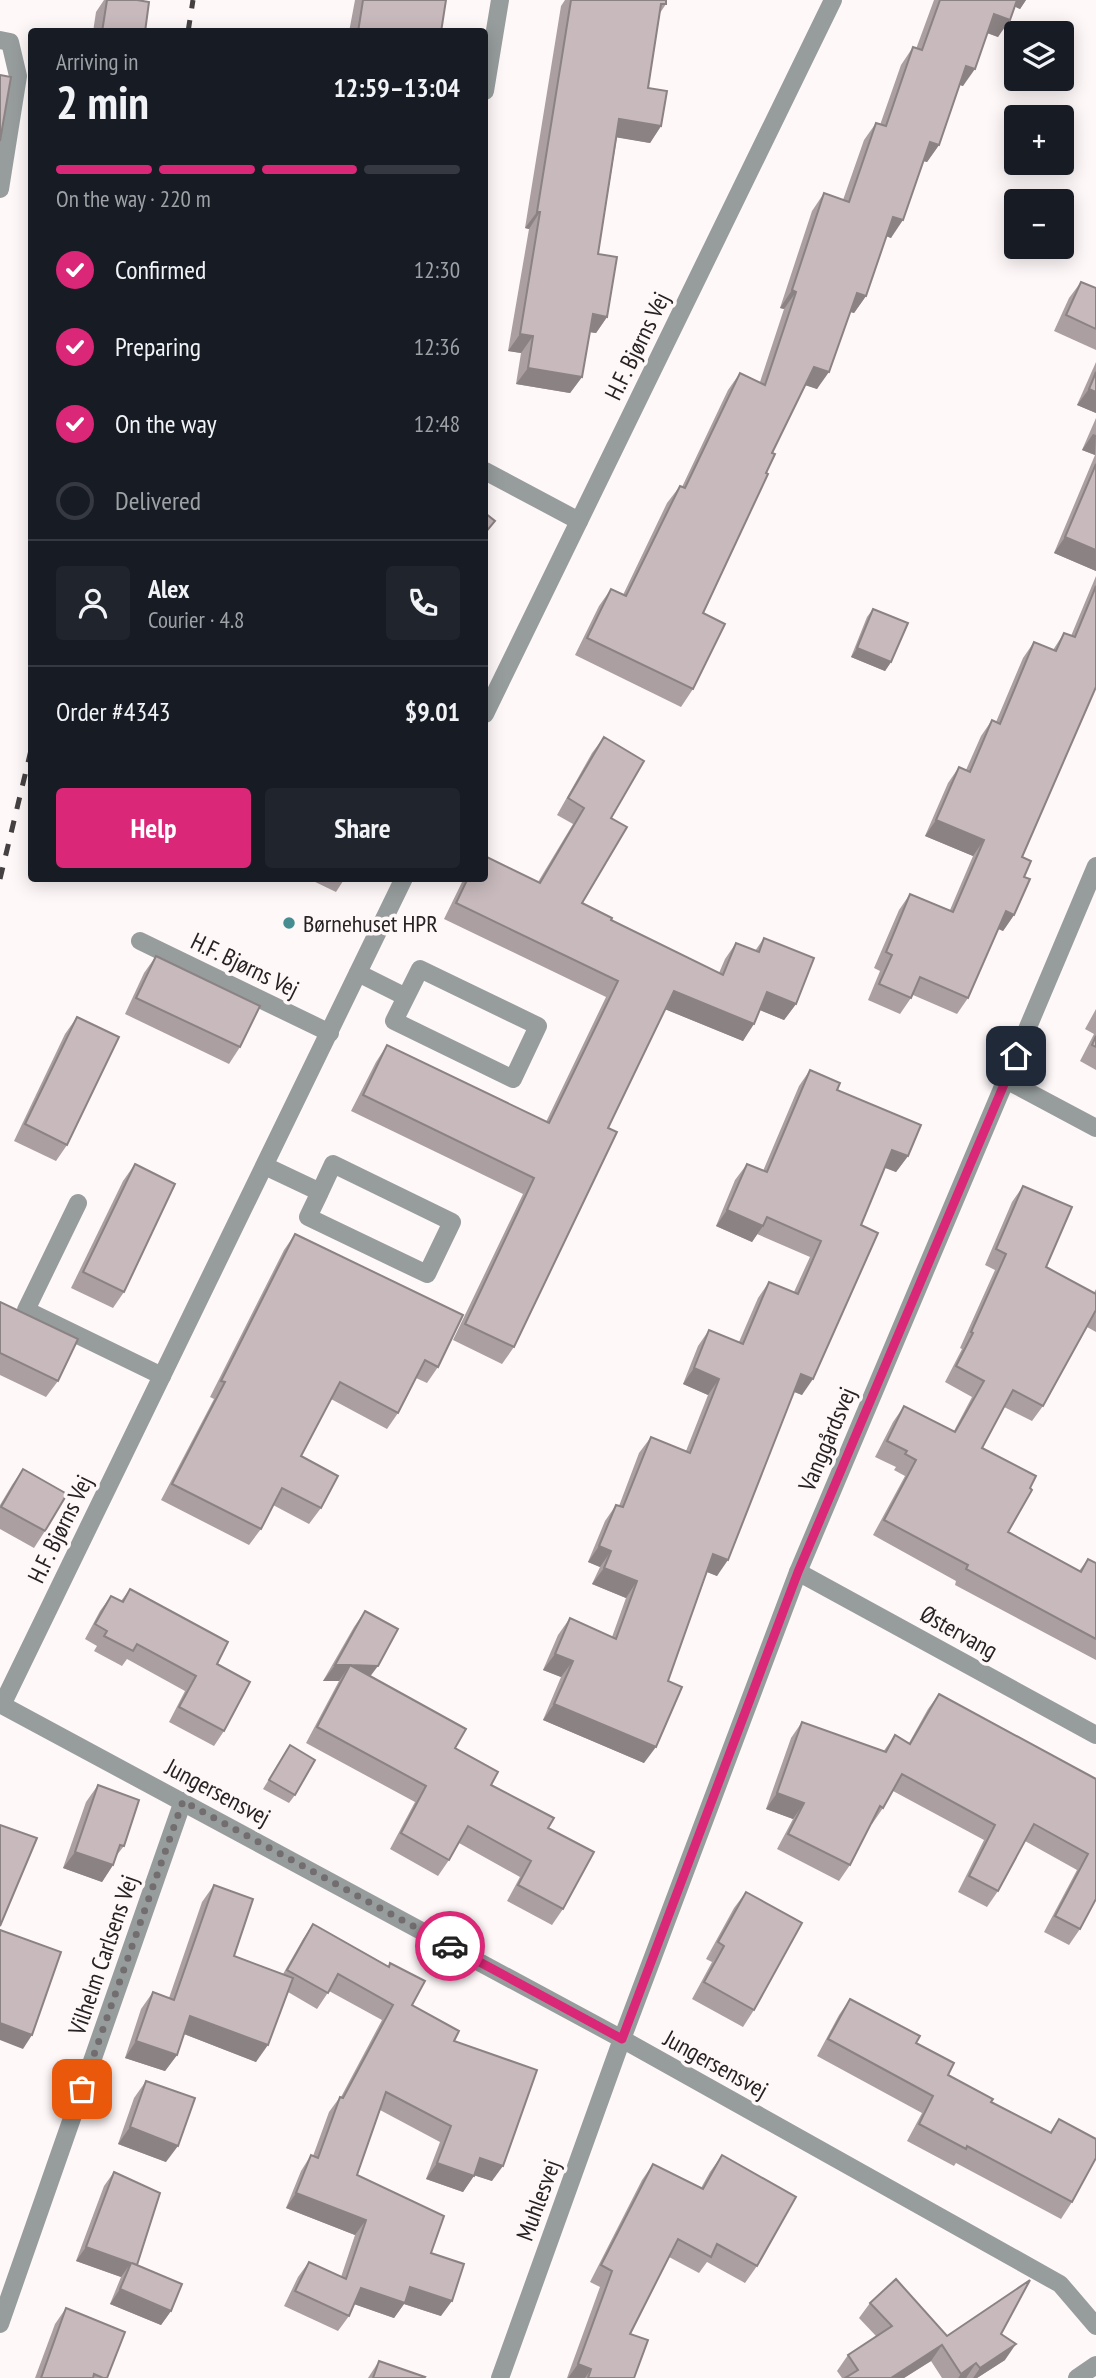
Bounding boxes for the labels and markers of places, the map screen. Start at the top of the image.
place label: Børnehuset HPR [303,908,438,939]
marker: Børnehuset HPR [281,915,297,931]
pin [986,1026,1046,1086]
pin [52,2059,112,2119]

